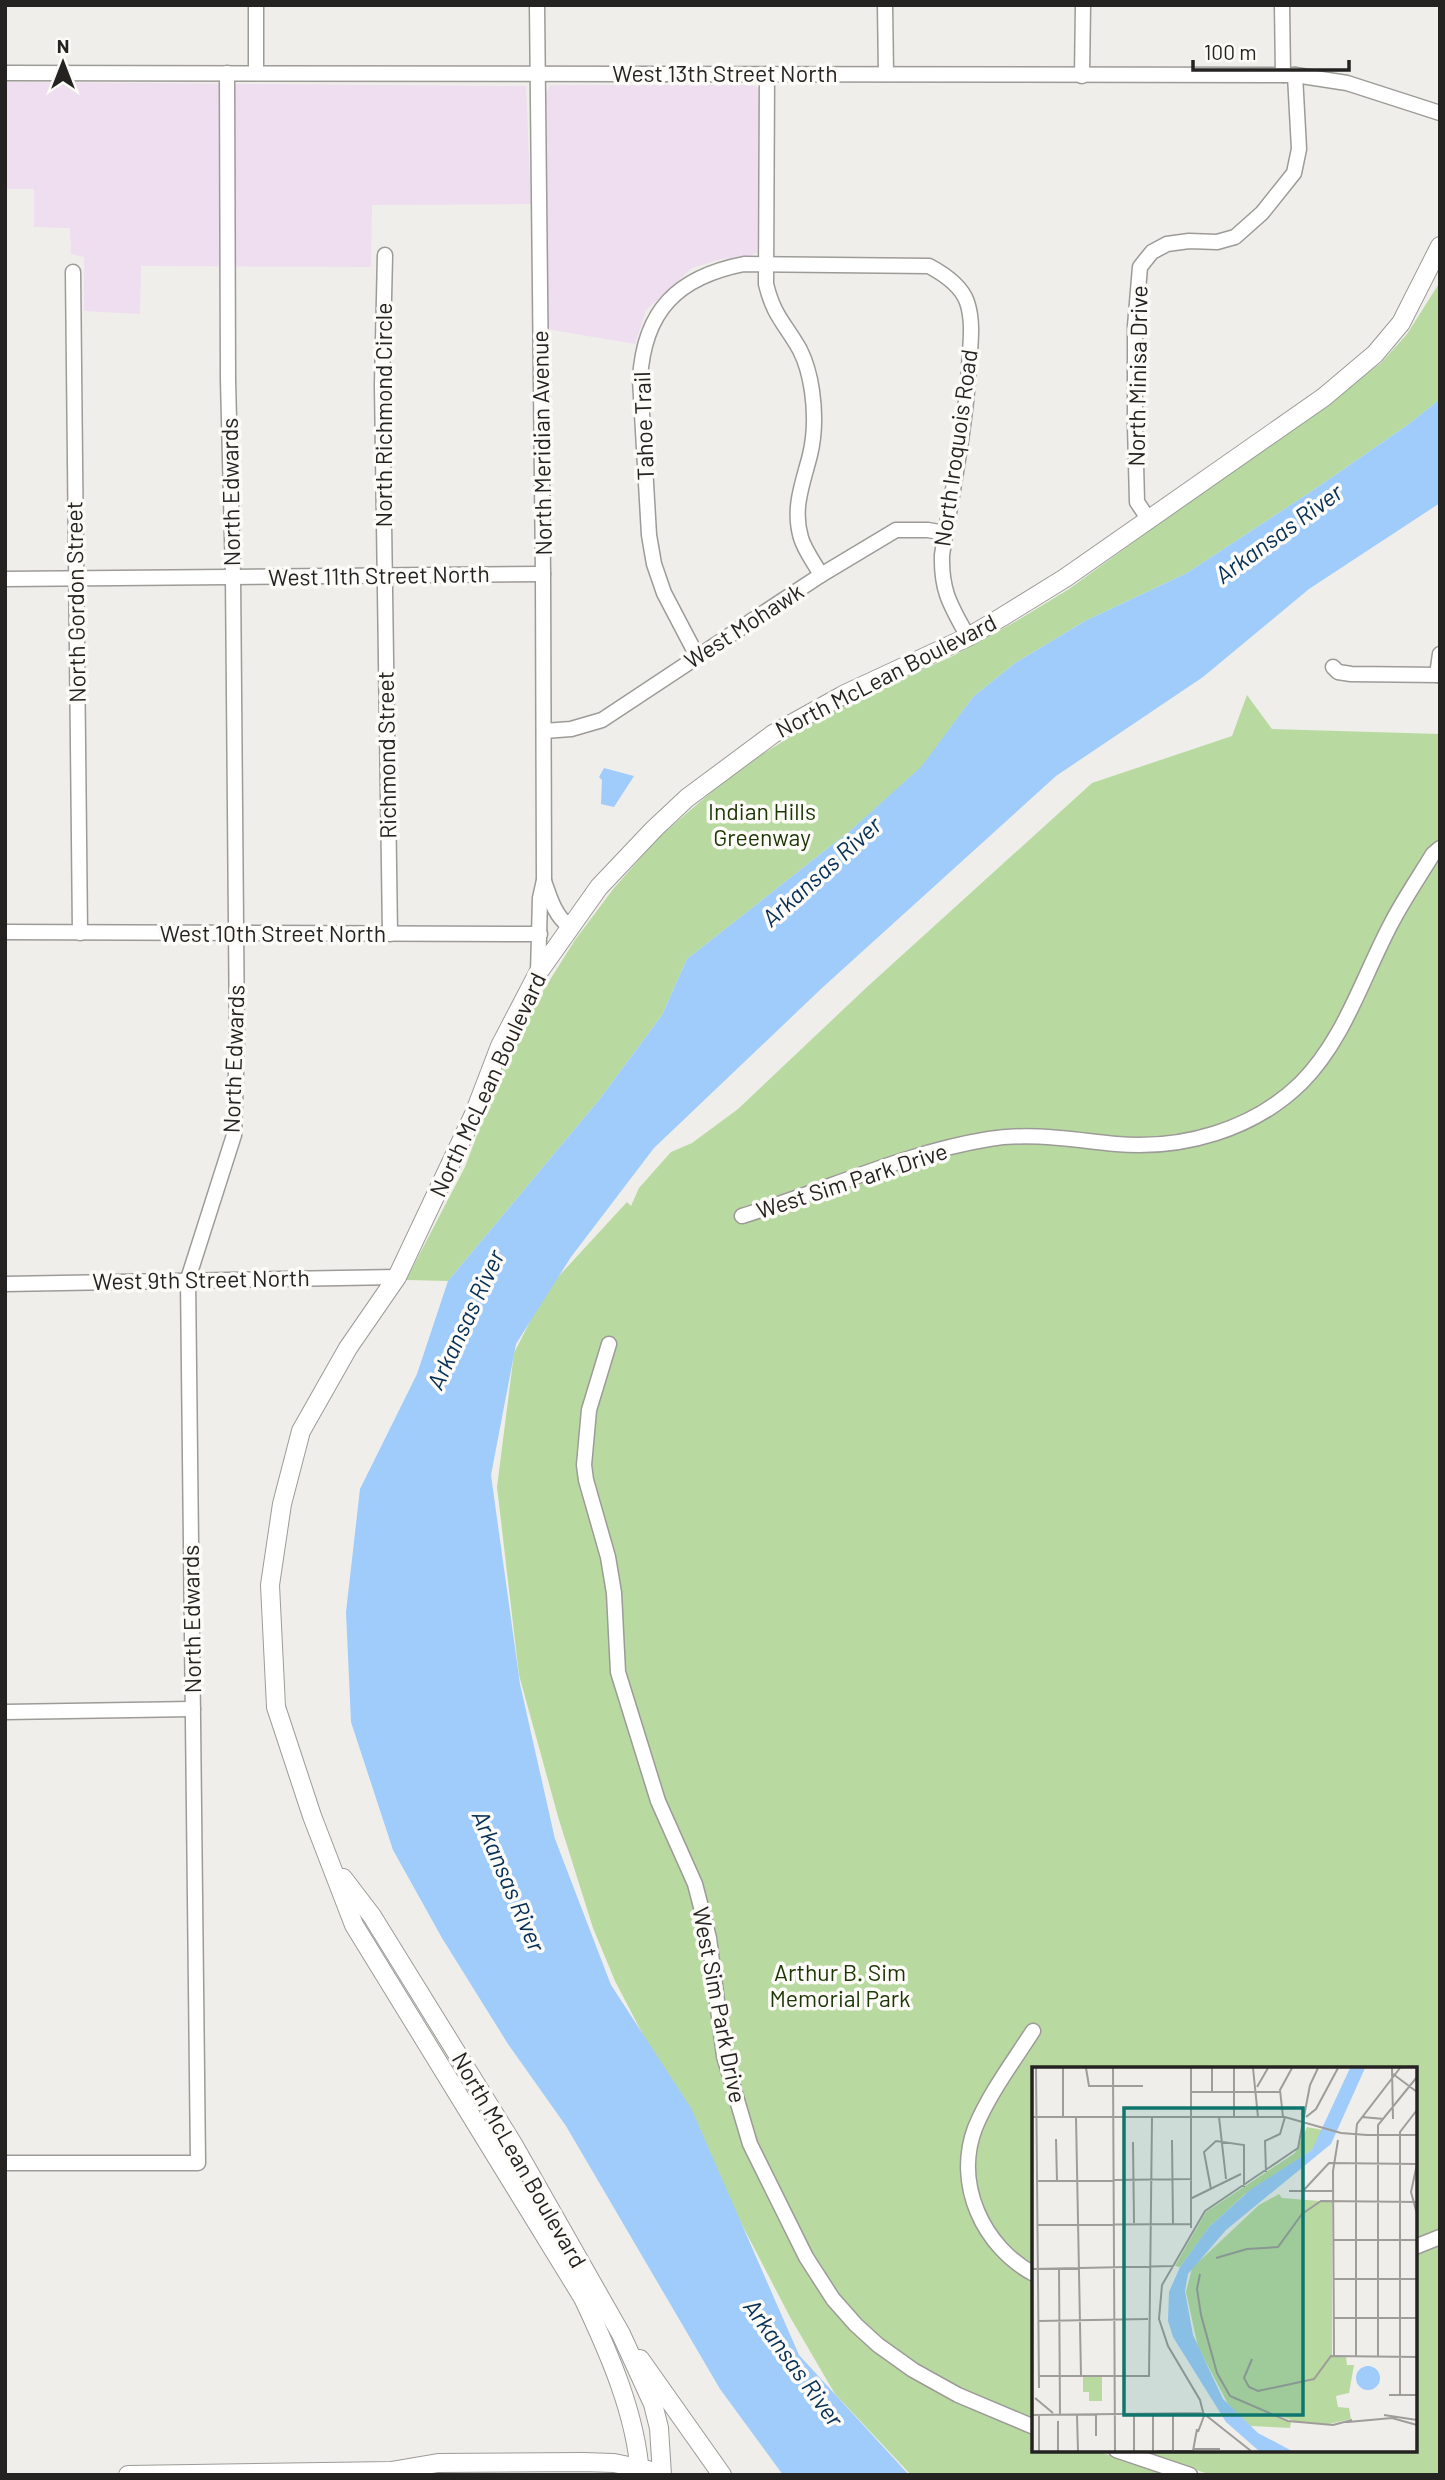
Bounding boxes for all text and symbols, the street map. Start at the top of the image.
north arrow [28,28,98,98]
scale bar [1193,28,1349,72]
text: N [57,34,69,57]
text: 100 m [1204,39,1257,64]
street label: West 13th Street North [612,59,838,87]
street label: North Minisa Drive [1121,285,1153,467]
street label: North Richmond Circle [369,303,397,527]
street label: North Meridian Avenue [525,330,557,556]
street label: North Iroquois Road [927,347,983,548]
street label: Tahoe Trail [627,371,659,481]
street label: North Edwards [215,417,245,567]
water label: Arkansas River [1209,476,1349,589]
street label: North Gordon Street [59,501,91,703]
street label: West 11th Street North [268,559,490,591]
street label: West Mohawk [679,576,808,674]
street label: North McLean Boulevard [770,607,1001,743]
street label: Richmond Street [371,671,401,839]
park label: Indian Hills Greenway [708,797,816,851]
water label: Arkansas River [755,809,888,932]
street label: West 10th Street North [160,919,386,947]
street label: North McLean Boulevard [423,968,551,1201]
street label: North Edwards [216,984,250,1134]
street label: West Sim Park Drive [753,1136,951,1224]
water label: Arkansas River [420,1244,510,1394]
street label: West 9th Street North [92,1263,310,1295]
street label: North Edwards [176,1544,206,1694]
water label: Arkansas River [467,1805,553,1957]
street label: West Sim Park Drive [687,1904,753,2105]
park label: Arthur B. Sim Memorial Park [769,1958,911,2012]
street label: North McLean Boulevard [447,2047,593,2272]
inset map [1032,2067,1417,2452]
water label: Arkansas River [738,2293,851,2433]

